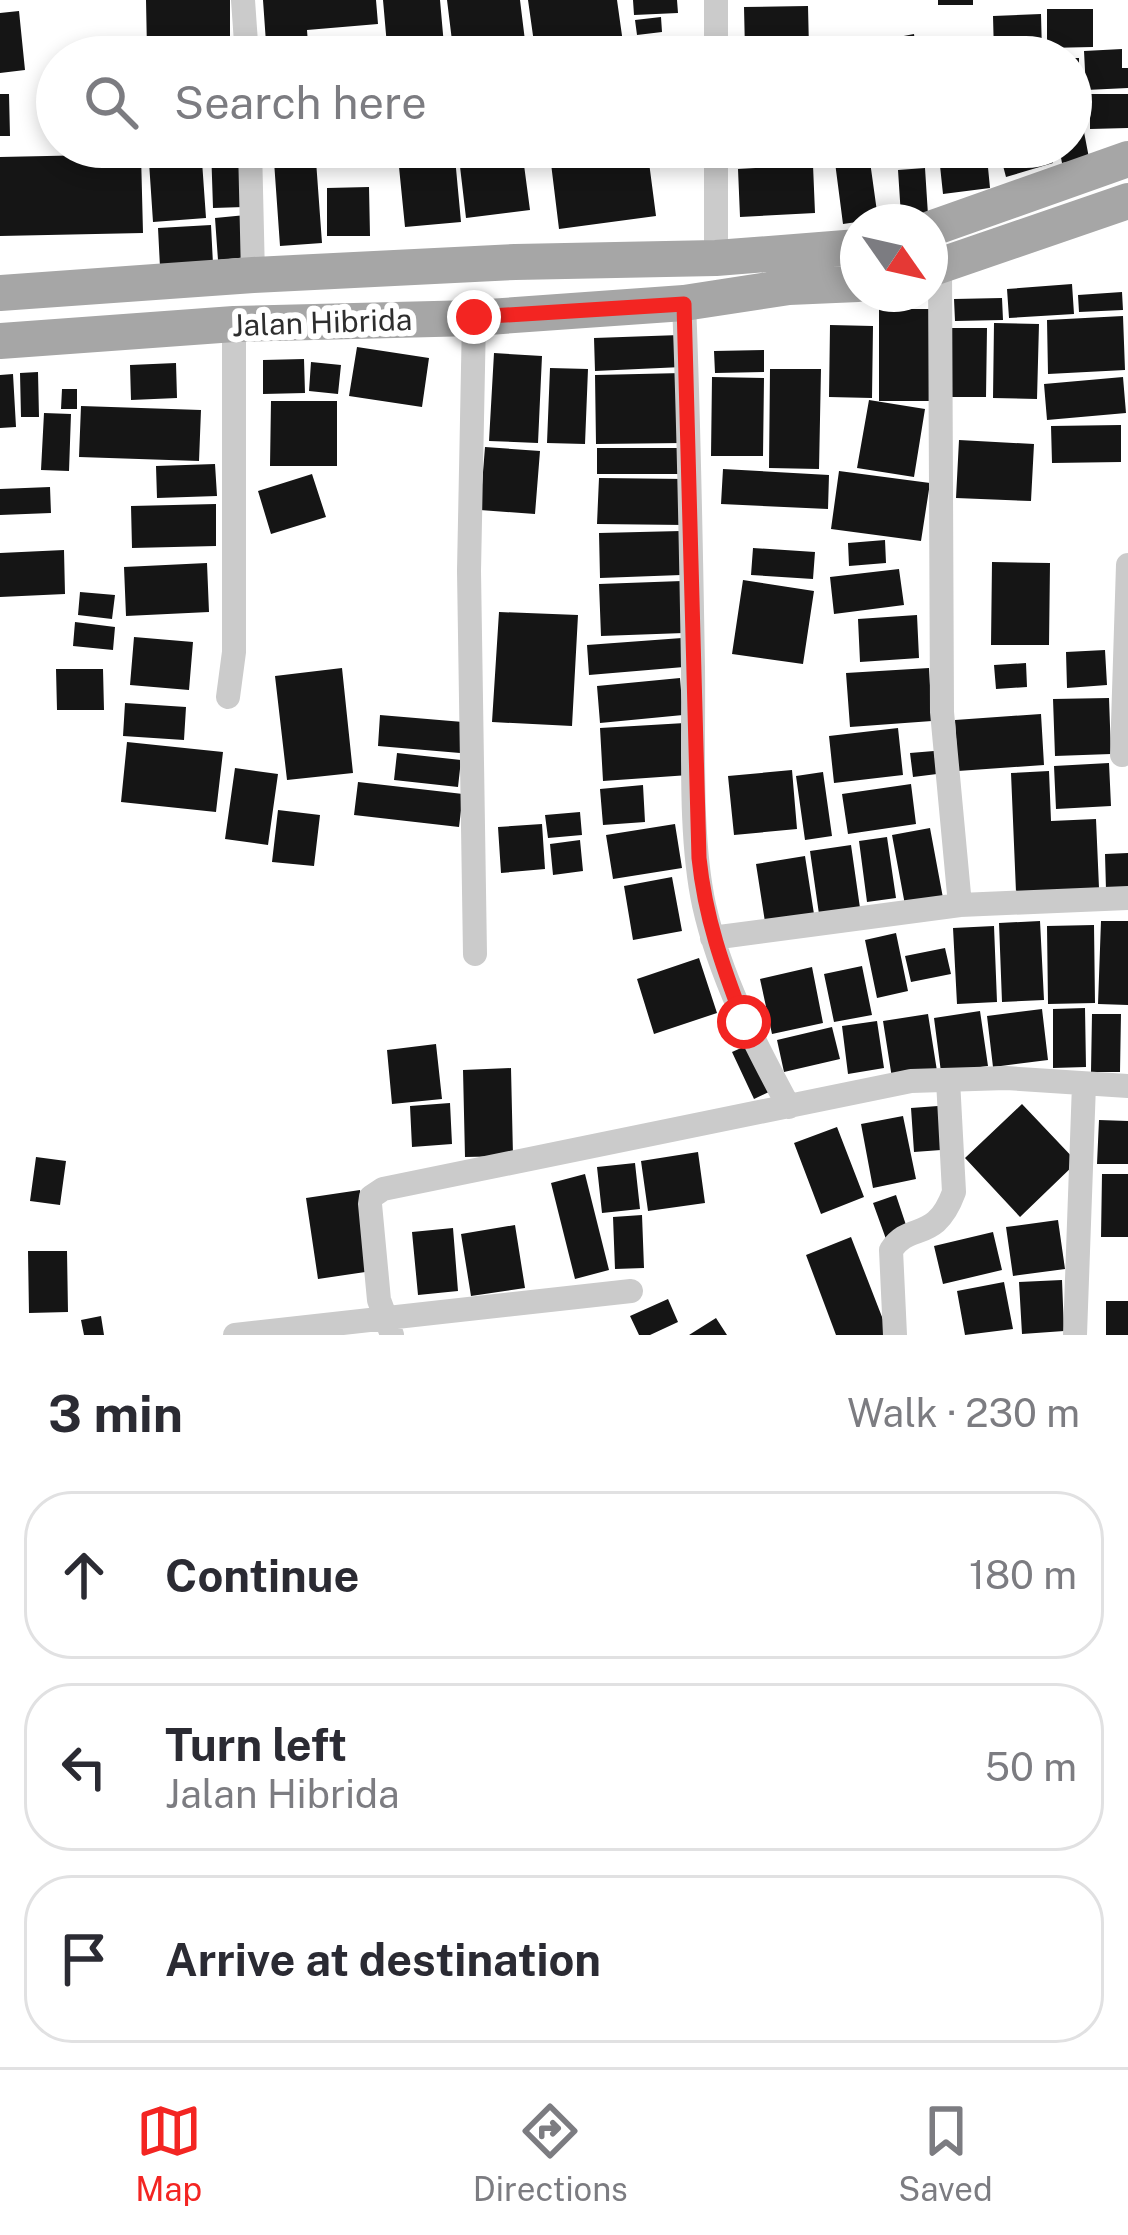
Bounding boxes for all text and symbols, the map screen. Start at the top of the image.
search box [36,36,1092,168]
icon: search [78,69,144,135]
text: Search here [174,76,427,129]
north arrow [840,204,948,312]
route end [447,290,501,344]
street label: Jalan Hibrida [231,301,413,343]
route start [717,995,771,1049]
text: 3 min [48,1384,183,1443]
text: Walk · 230 m [847,1390,1080,1436]
icon: ahead [51,1542,117,1608]
text: Continue [165,1549,359,1602]
text: 180 m [969,1552,1077,1598]
text: Turn left [165,1718,347,1771]
icon: left [51,1734,117,1800]
text: 50 m [985,1744,1077,1790]
text: Jalan Hibrida [165,1771,400,1817]
icon: arrive [51,1926,117,1992]
text: Arrive at destination [165,1933,601,1986]
tab: Map [135,2098,202,2208]
tab: Directions [473,2098,628,2208]
tab: Saved [898,2098,993,2208]

